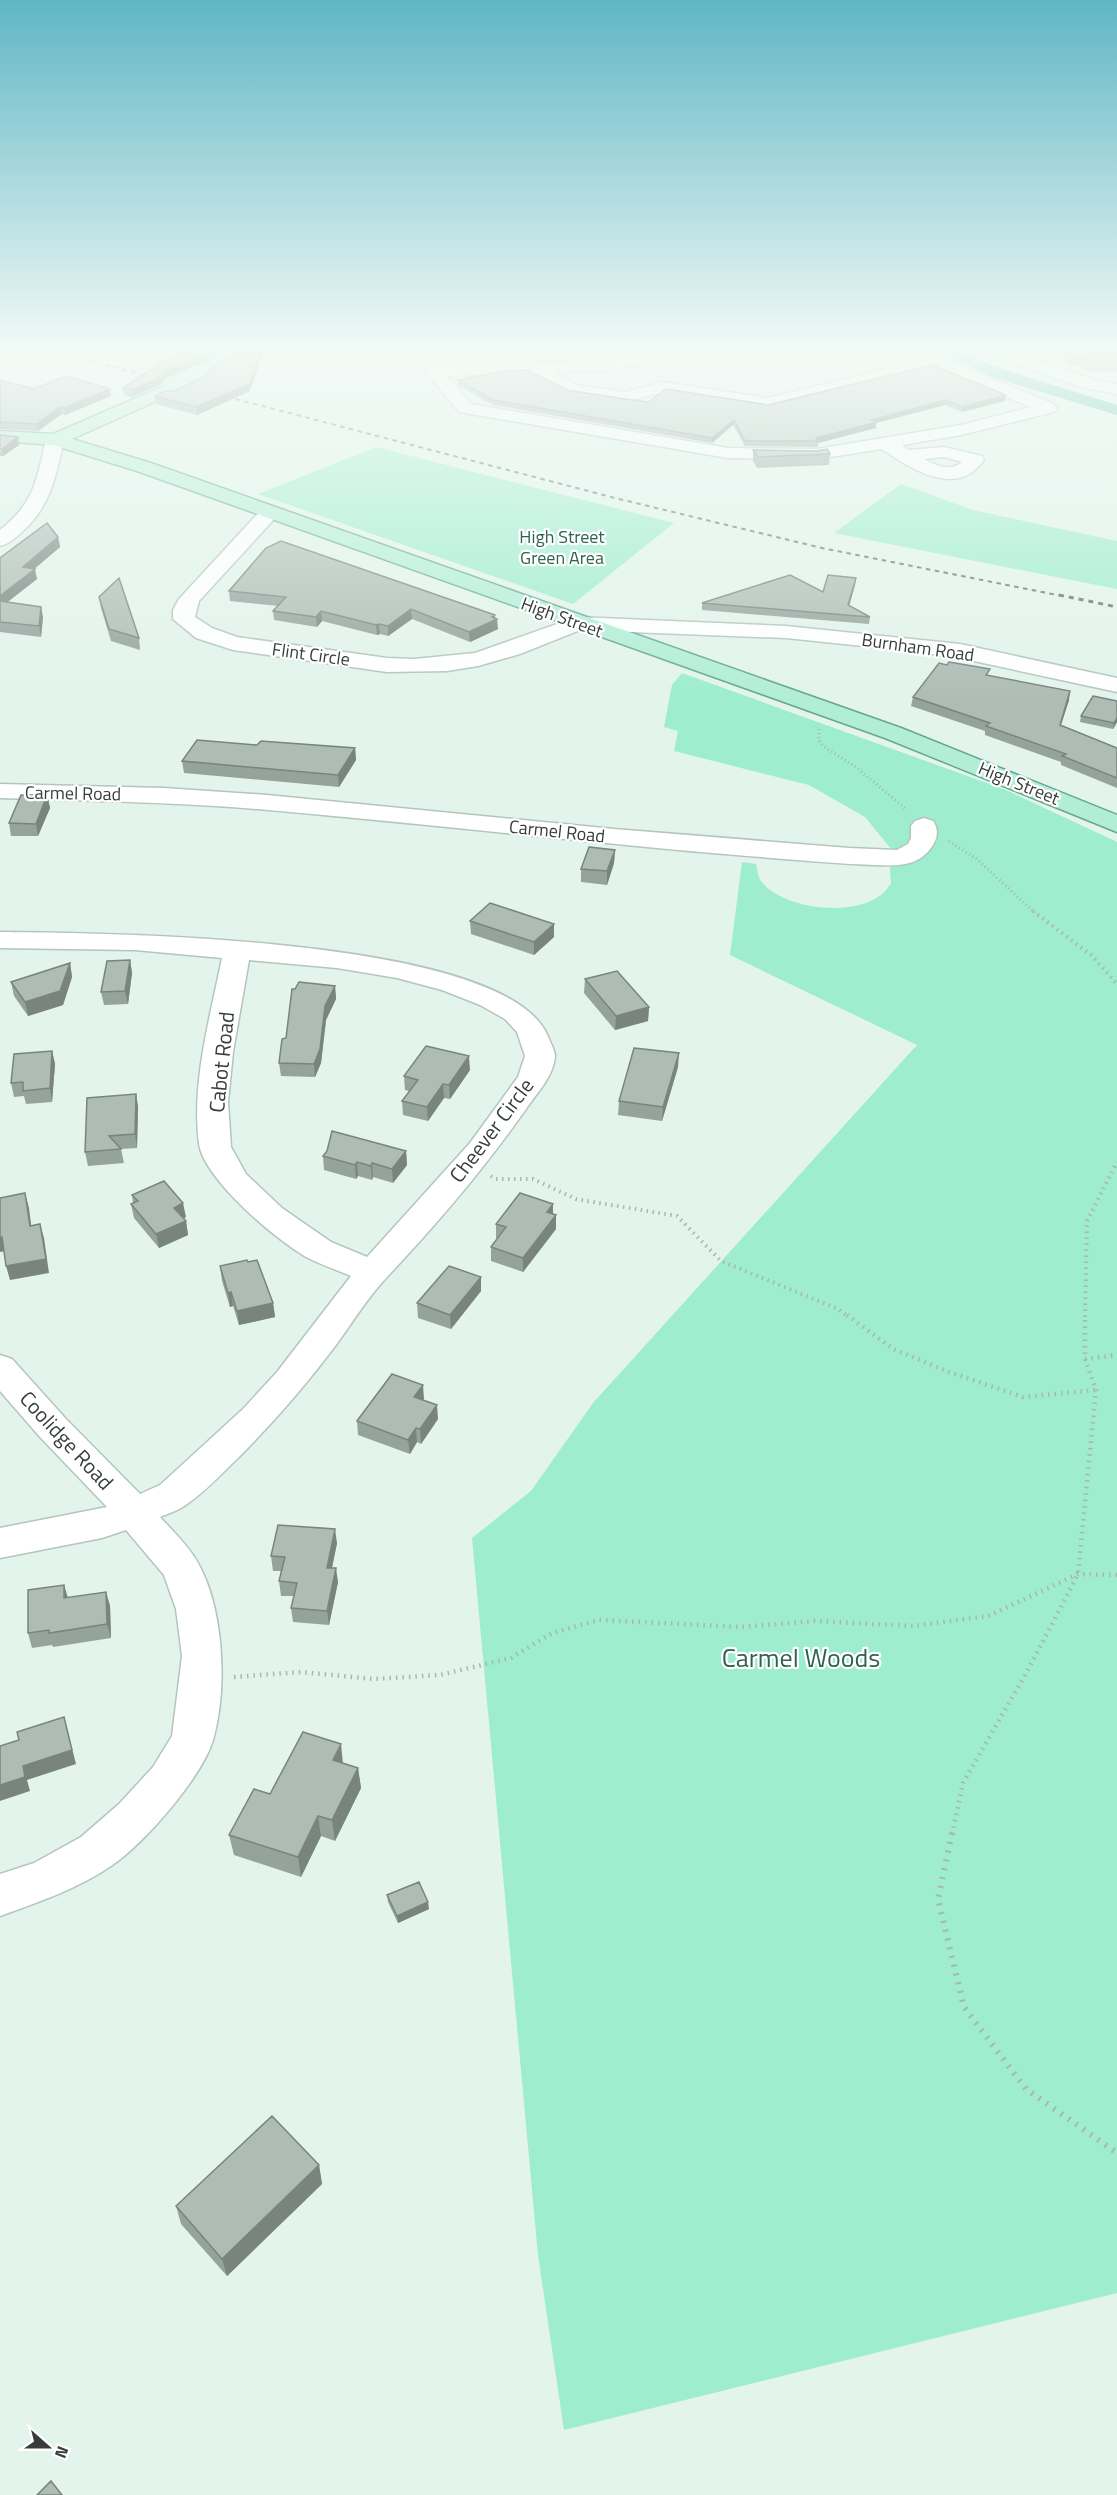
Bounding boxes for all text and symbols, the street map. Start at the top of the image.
park label: High Street Green Area [519,523,605,571]
street label: High Street [517,590,607,645]
street label: Burnham Road [860,626,976,668]
street label: Flint Circle [270,635,352,673]
street label: High Street [974,754,1064,812]
street label: Carmel Road [25,779,121,807]
street label: Carmel Road [508,813,606,849]
street label: Cabot Road [200,1010,242,1114]
street label: Cheever Circle [441,1071,541,1189]
street label: Coolidge Road [13,1383,121,1497]
park label: Carmel Woods [722,1638,880,1677]
north arrow [18,2417,78,2477]
text: N [49,2443,75,2462]

